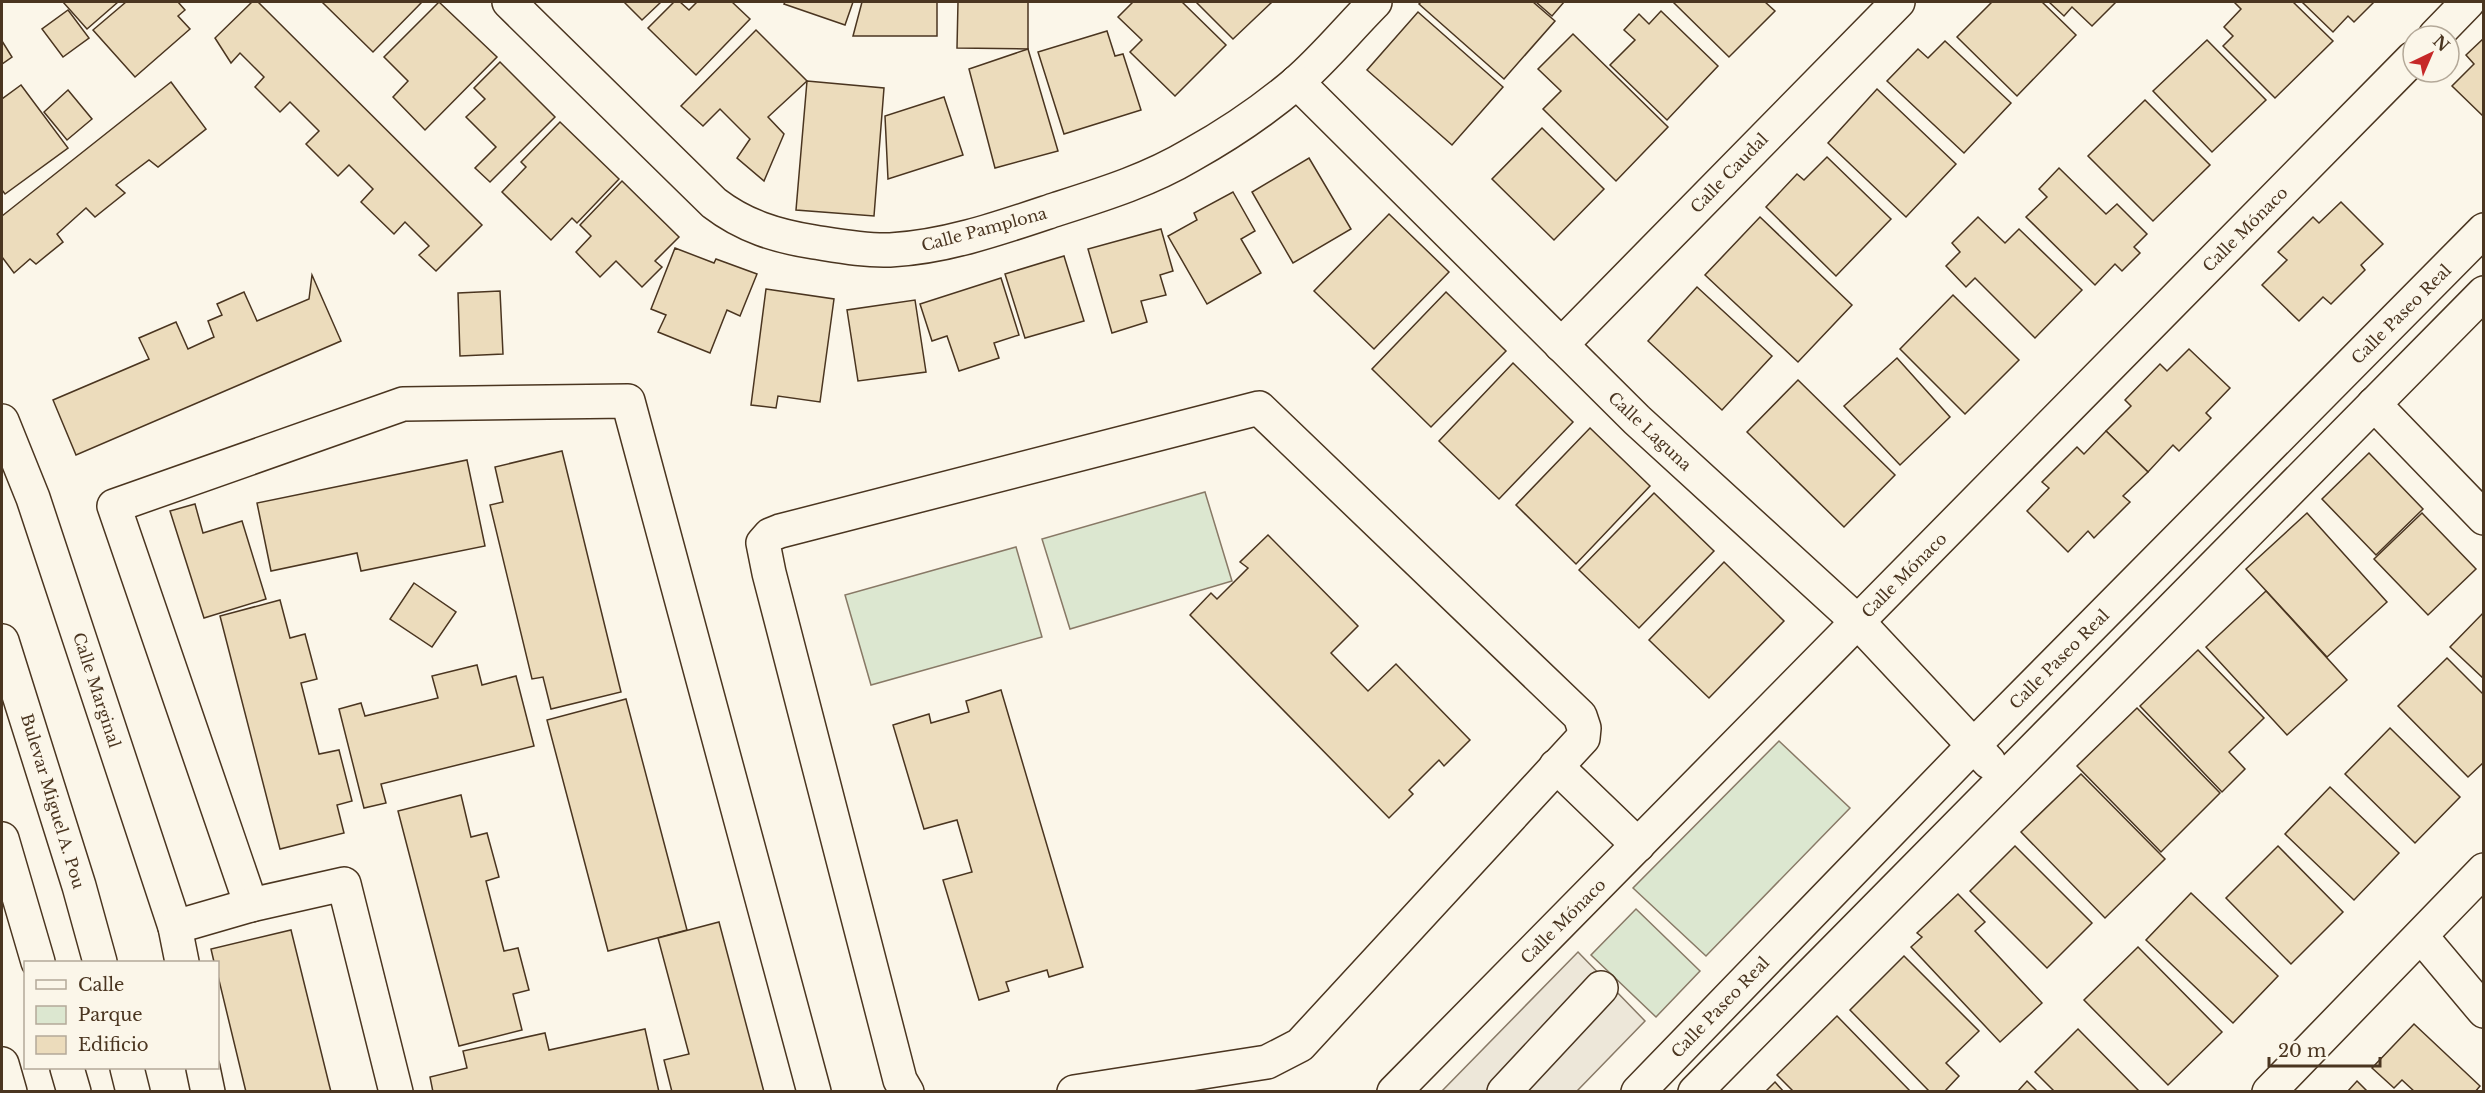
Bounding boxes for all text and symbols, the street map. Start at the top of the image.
north arrow [2401,24,2461,84]
text: N [2429,31,2454,56]
street label: Calle Caudal [1686,129,1772,217]
street label: Calle Mónaco [2198,182,2292,276]
street label: Calle Pamplona [919,203,1049,255]
street label: Calle Paseo Real [2347,260,2455,368]
street label: Calle Laguna [1604,387,1696,475]
street label: Calle Mónaco [1857,528,1951,622]
street label: Calle Paseo Real [2005,605,2113,713]
street label: Calle Marginal [69,630,125,750]
street label: Bulevar Miguel A. Pou [17,711,89,891]
street label: Calle Mónaco [1516,874,1610,968]
street label: Calle Paseo Real [1667,952,1773,1062]
legend [24,961,219,1069]
text: Calle [78,974,124,996]
text: Parque [78,1004,143,1026]
scale bar [2269,1030,2380,1068]
text: Edificio [78,1034,149,1056]
text: 20 m [2278,1040,2326,1062]

